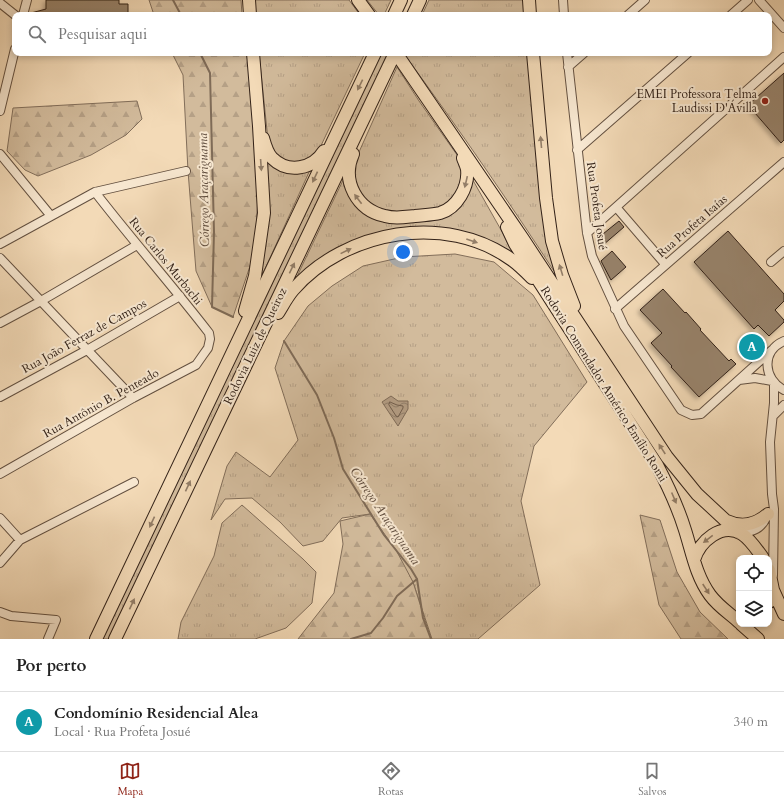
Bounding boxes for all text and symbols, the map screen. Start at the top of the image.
search box [12,12,772,56]
icon: search [26,23,48,45]
text: Pesquisar aqui [58,24,147,44]
one-way arrow [357,79,363,91]
place label: EMEI Professora Telma Laudissi D'Ávilla [637,86,758,116]
marker: EMEI Professora Telma Laudissi D'Ávilla [760,96,770,106]
water label: Córrego Araçariguama [194,133,214,247]
one-way arrow [537,136,544,148]
one-way arrow [258,159,265,171]
street label: Rua Profeta Josué [583,161,611,251]
one-way arrow [312,172,318,183]
one-way arrow [462,176,468,189]
street label: Rua Profeta Isaías [653,191,731,261]
one-way arrow [354,194,362,205]
street label: Rua Carlos Murbachi [126,214,207,309]
one-way arrow [466,238,478,244]
your location [393,242,413,262]
one-way arrow [340,247,351,254]
one-way arrow [289,262,295,274]
one-way arrow [558,264,564,276]
street label: Rodovia Comendador Américo Emílio Romi [537,283,672,485]
street label: Rodovia Luiz de Queiroz [220,284,291,407]
street label: Rua João Ferraz de Campos [19,295,149,377]
pin: A [739,332,765,362]
street label: Rua Antônio B. Penteado [40,364,162,441]
one-way arrow [658,443,665,455]
water label: Córrego Araçariguama [346,464,424,568]
one-way arrow [185,481,191,492]
one-way arrow [671,493,677,505]
one-way arrow [149,517,155,528]
one-way arrow [702,535,713,543]
map controls [736,555,772,627]
button: locate [736,555,772,591]
one-way arrow [703,584,710,595]
button: layers [736,591,772,627]
one-way arrow [129,598,135,609]
text: Por perto [16,654,86,677]
text: Condomínio Residencial Alea [54,703,258,723]
text: A [24,713,34,731]
text: 340 m [734,713,768,731]
text: Local · Rua Profeta Josué [54,723,191,741]
tab: Mapa [117,760,143,799]
tab: Rotas [378,760,403,799]
tab: Salvos [638,760,667,799]

